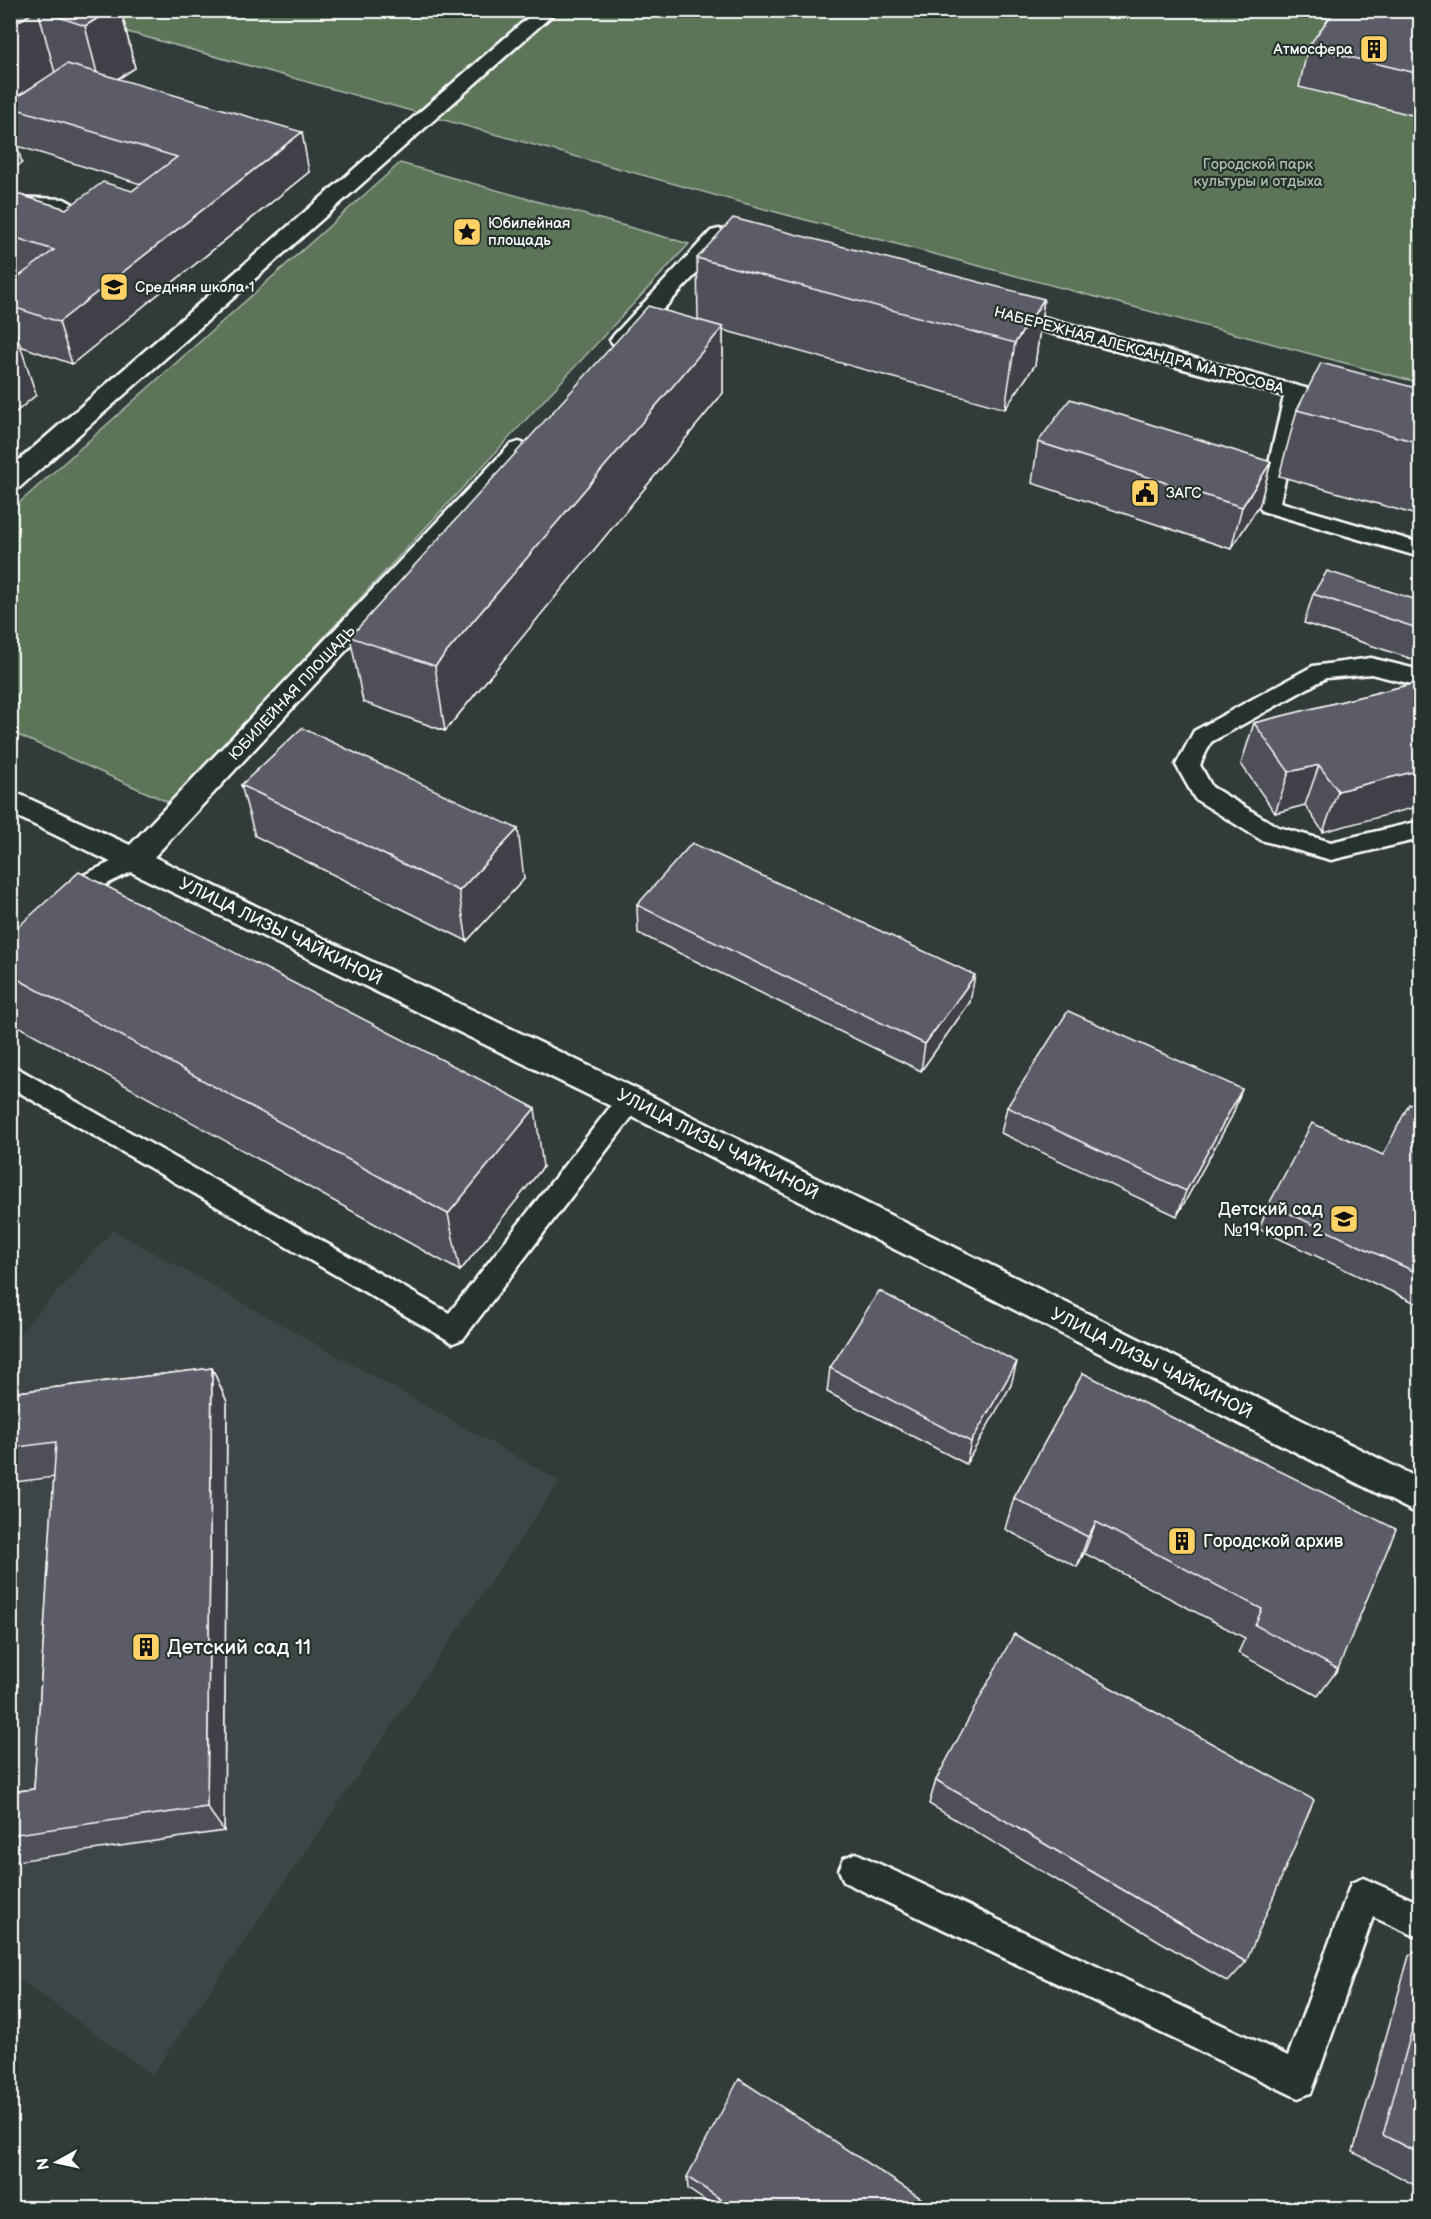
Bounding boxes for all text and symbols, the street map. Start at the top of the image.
building icon: Атмосфера [1358,33,1390,65]
place label: Атмосфера [1273,40,1353,59]
park label: Городской парк культуры и отдыха [1193,155,1323,191]
place label: Юбилейная площадь [488,214,570,250]
place icon: Юбилейная площадь [451,216,483,248]
school or university icon: Средняя школа 1 [98,271,130,303]
place label: Средняя школа 1 [135,278,255,297]
street label: НАБЕРЕЖНАЯ АЛЕКСАНДРА МАТРОСОВА [992,303,1287,399]
public building icon: ЗАГС [1129,477,1161,509]
place label: ЗАГС [1166,484,1202,503]
street label: ЮБИЛЕЙНАЯ ПЛОЩАДЬ [225,622,360,765]
street label: УЛИЦА ЛИЗЫ ЧАЙКИНОЙ [176,873,386,990]
street label: УЛИЦА ЛИЗЫ ЧАЙКИНОЙ [614,1084,822,1204]
place label: Детский сад №19 корп. 2 [1218,1199,1323,1241]
school or university icon: Детский сад №19 корп. 2 [1328,1203,1360,1235]
street label: УЛИЦА ЛИЗЫ ЧАЙКИНОЙ [1048,1303,1256,1423]
building icon: Городской архив [1166,1525,1198,1557]
place label: Городской архив [1203,1531,1344,1552]
building icon: Детский сад 11 [130,1631,162,1663]
place label: Детский сад 11 [167,1635,311,1660]
north arrow [27,2132,87,2192]
text: N [33,2157,54,2171]

